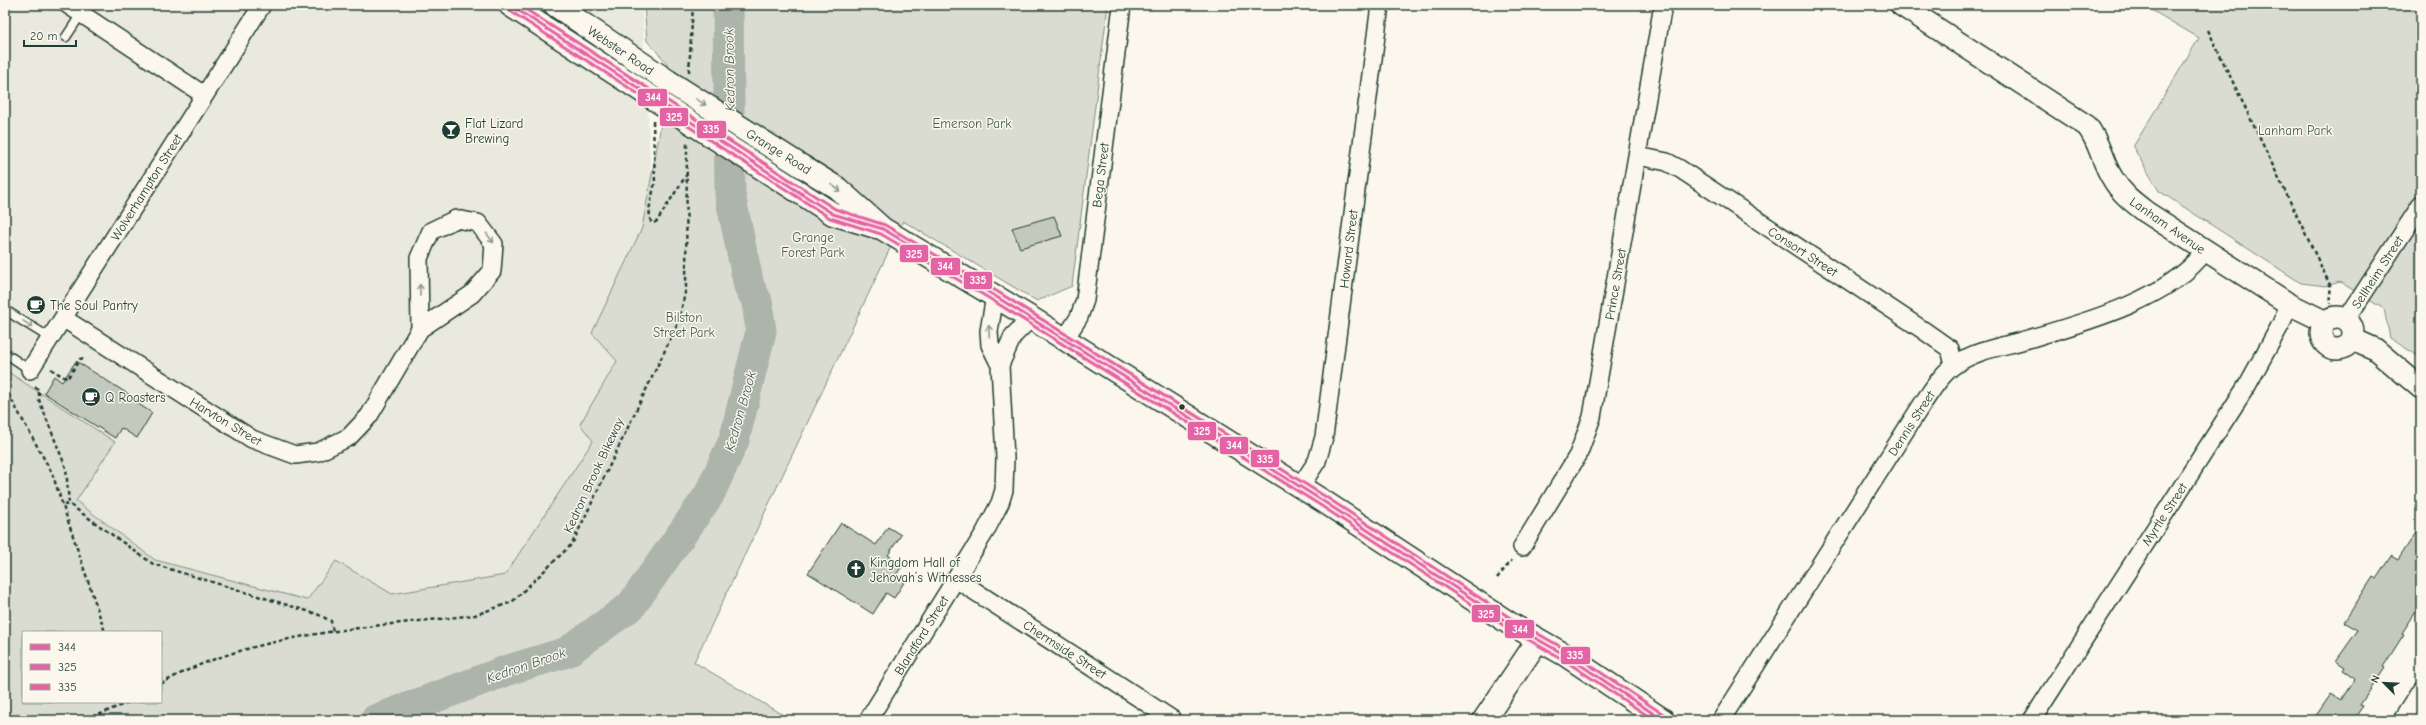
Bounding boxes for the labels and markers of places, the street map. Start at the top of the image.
place label: Flat Lizard Brewing [465,116,523,146]
bar icon: Flat Lizard Brewing [440,119,462,141]
cafe icon: The Soul Pantry [25,294,47,316]
place label: The Soul Pantry [50,298,138,313]
cafe icon: Q Roasters [80,386,102,408]
place label: Q Roasters [105,390,166,405]
unlabelled marker [1177,402,1187,412]
place label: Kingdom Hall of Jehovah’s Witnesses [870,555,982,585]
church icon: Kingdom Hall of Jehovah’s Witnesses [845,558,867,580]

